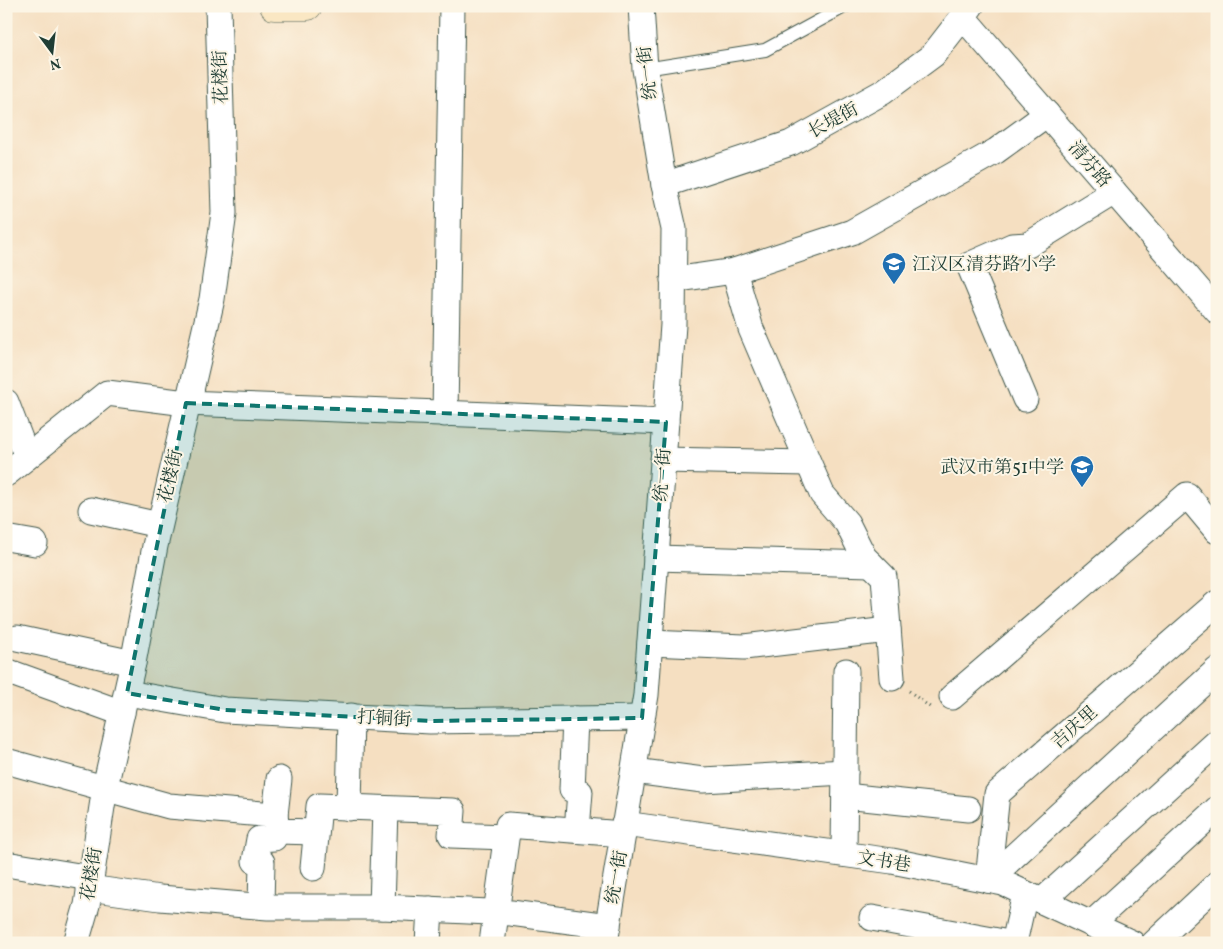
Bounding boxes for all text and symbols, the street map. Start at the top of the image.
north arrow [28,28,78,78]
street label: 统一街 [633,44,664,101]
street label: 花楼街 [208,50,235,104]
text: N [48,53,62,74]
street label: 长堤街 [804,97,863,145]
street label: 清芬路 [1062,136,1116,194]
school or university icon: 江汉区清芬路小学 [881,251,907,285]
place label: 江汉区清芬路小学 [912,253,1056,278]
street label: 花楼街 [153,447,190,505]
street label: 统一街 [649,447,678,503]
school or university icon: 武汉市第51中学 [1069,454,1095,488]
place label: 武汉市第51中学 [940,456,1064,481]
street label: 吉庆里 [1046,701,1104,755]
street label: 打铜街 [356,706,412,733]
street label: 花楼街 [76,846,109,903]
street label: 文书巷 [855,846,912,879]
street label: 统一街 [600,849,634,906]

